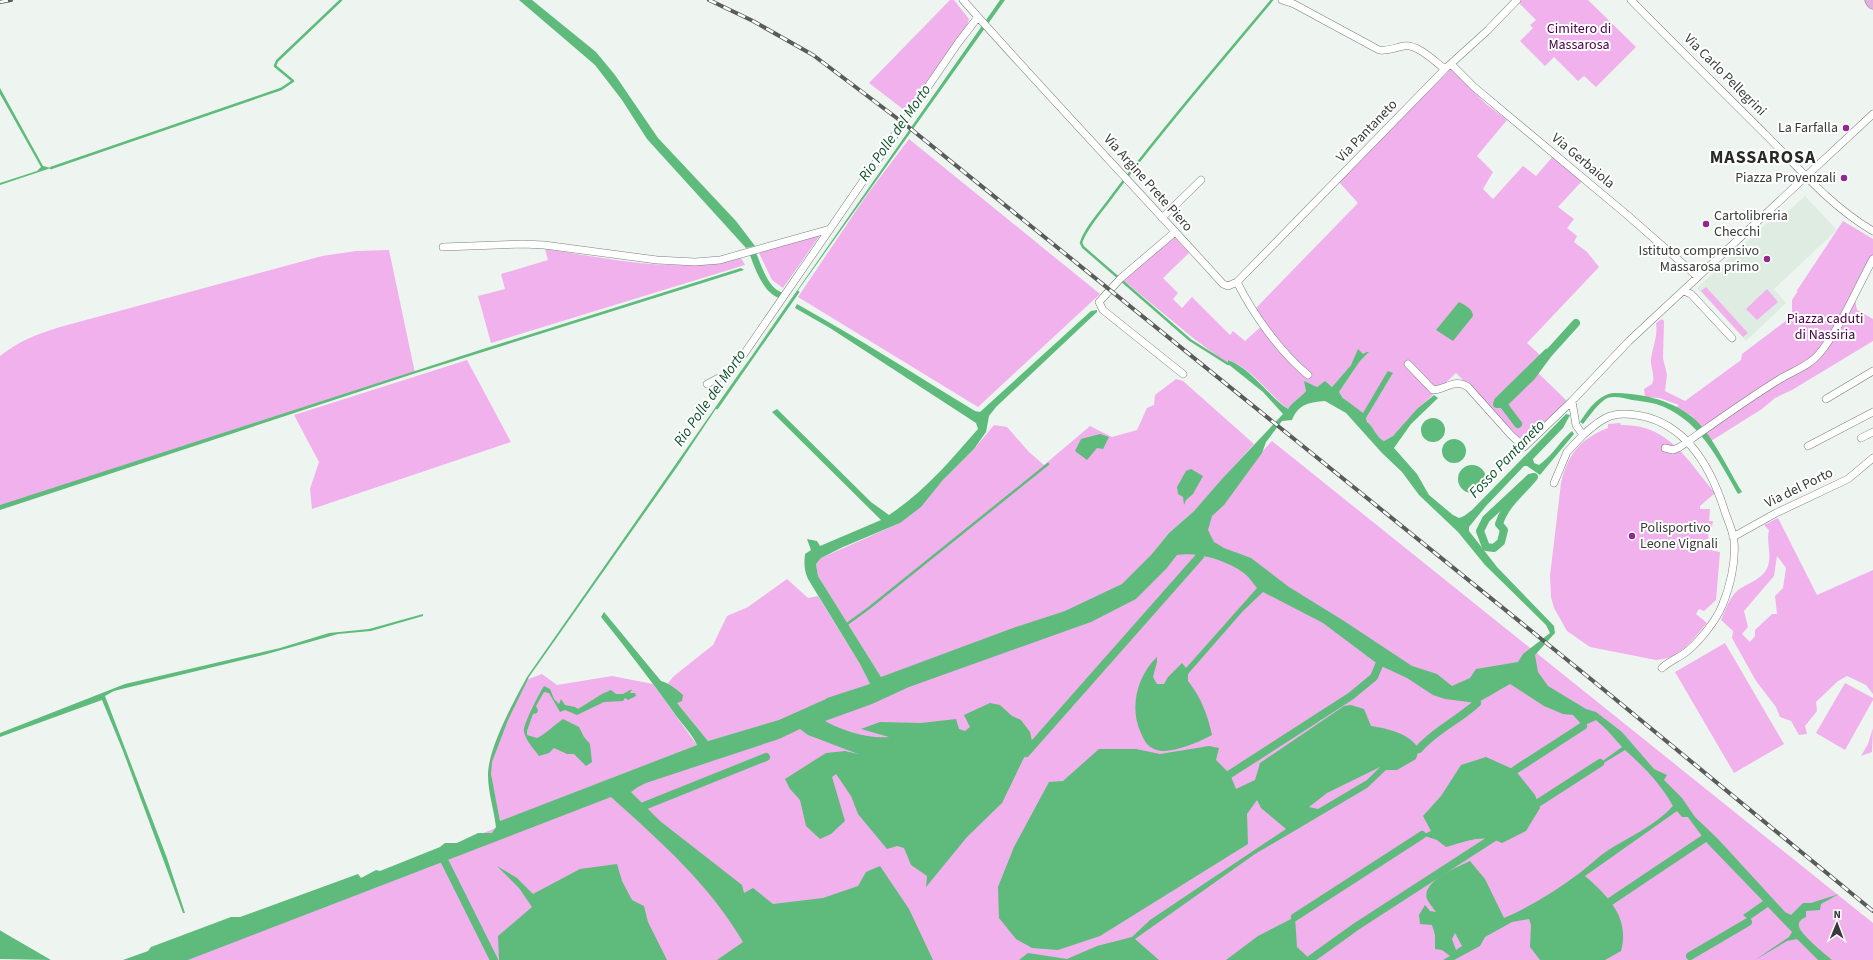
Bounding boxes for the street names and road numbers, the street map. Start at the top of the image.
street label: Via Carlo Pellegrini [1679,29,1771,121]
street label: Via Pantaneto [1332,95,1402,167]
street label: Via Gerbaiola [1547,129,1619,193]
street label: Via Argine Prete Piero [1099,130,1197,236]
street label: Via del Porto [1761,463,1837,513]

